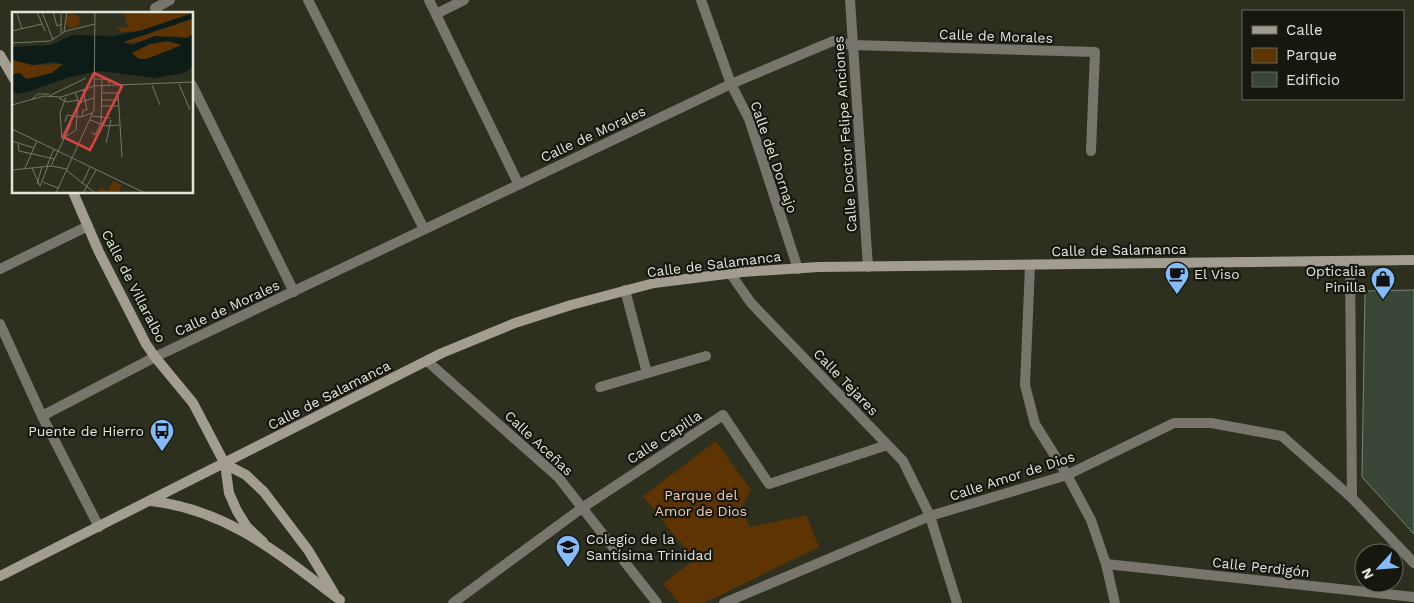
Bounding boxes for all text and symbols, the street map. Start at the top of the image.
legend [1242,10,1404,100]
inset map [12,12,194,194]
text: Calle [1286,21,1323,39]
street label: Calle de Morales [939,26,1053,46]
street label: Calle Doctor Felipe Anciones [830,35,860,233]
text: Parque [1286,46,1337,64]
text: Edificio [1286,71,1340,89]
street label: Calle del Dornajo [747,99,801,215]
street label: Calle de Morales [538,103,648,165]
street label: Calle de Villaralbo [99,227,169,345]
street label: Calle de Salamanca [1051,241,1187,259]
street label: Calle de Salamanca [646,248,782,280]
cafe icon: El Viso [1164,261,1190,295]
place label: Opticalia Pinilla [1306,263,1366,295]
place label: El Viso [1194,266,1240,282]
shop icon: Opticalia Pinilla [1370,266,1396,300]
street label: Calle de Morales [172,277,282,339]
street label: Calle Tejares [810,345,882,419]
street label: Calle de Salamanca [265,357,393,433]
street label: Calle Aceñas [502,407,576,479]
street label: Calle Capilla [624,407,704,467]
bus stop icon: Puente de Hierro [149,418,175,452]
place label: Puente de Hierro [28,423,144,439]
street label: Calle Amor de Dios [947,448,1077,504]
park label: Parque del Amor de Dios [655,487,747,519]
place label: Colegio de la Santísima Trinidad [586,531,712,563]
school or university icon: Colegio de la Santísima Trinidad [555,534,581,568]
north arrow [1354,543,1404,593]
street label: Calle Perdigón [1211,554,1311,580]
text: N [1358,566,1377,582]

